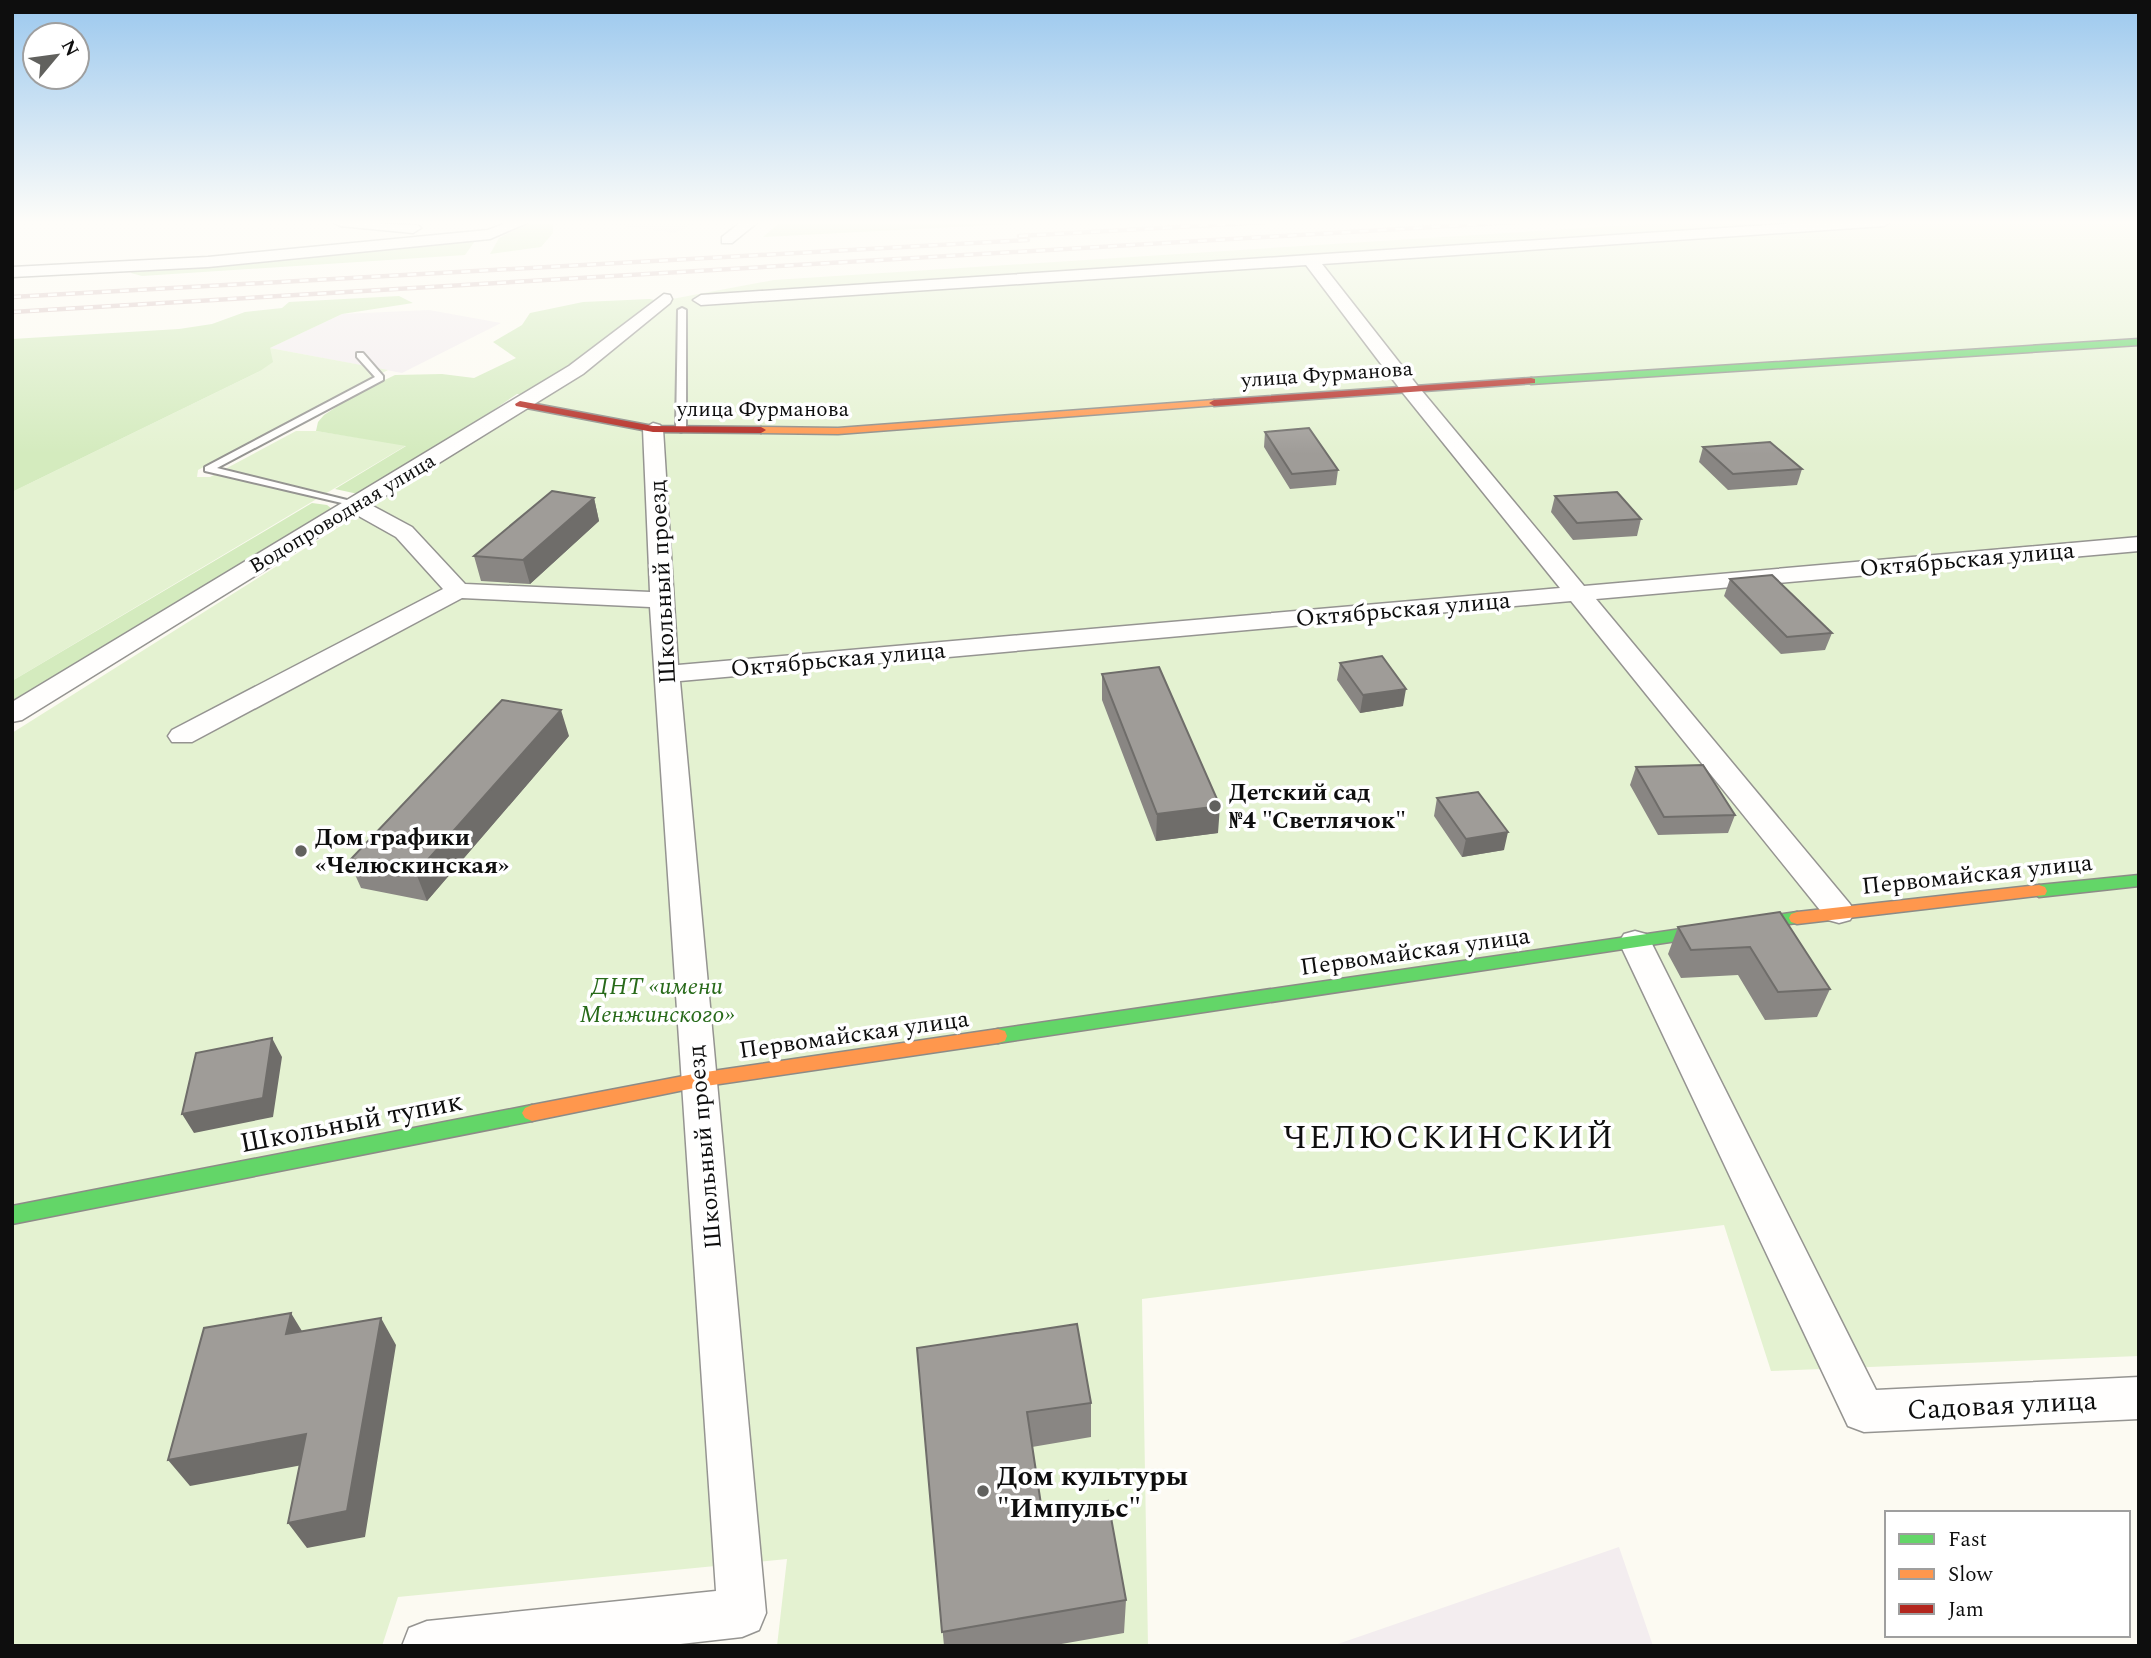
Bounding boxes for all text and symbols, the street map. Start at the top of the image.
north arrow [21,21,91,91]
text: N [53,35,86,62]
street label: улица Фурманова [1239,353,1415,397]
street label: улица Фурманова [676,394,850,426]
street label: Водопроводная улица [243,445,442,582]
street label: Школьный проезд [640,479,686,685]
street label: Октябрьская улица [1858,533,2076,587]
street label: Октябрьская улица [1294,583,1512,637]
street label: Октябрьская улица [729,633,947,687]
place label: Детский сад №4 "Светлячок" [1229,775,1406,839]
marker: Детский сад №4 "Светлячок" [1207,798,1223,814]
place label: Дом графики «Челюскинская» [315,820,509,884]
marker: Дом графики «Челюскинская» [293,843,309,859]
street label: Первомайская улица [1860,845,2095,905]
street label: Первомайская улица [1298,918,1533,986]
park label: ДНТ «имени Менжинского» [579,969,735,1033]
street label: Первомайская улица [737,1001,972,1069]
street label: Школьный проезд [678,1043,732,1250]
street label: Школьный тупик [236,1080,466,1165]
district label: ЧЕЛЮСКИНСКИЙ [1283,1113,1615,1163]
street label: Садовая улица [1906,1379,2098,1432]
place label: Дом культуры "Импульс" [997,1455,1188,1530]
marker: Дом культуры "Импульс" [975,1483,991,1499]
legend [1885,1511,2130,1637]
text: Fast [1948,1524,1987,1556]
text: Slow [1948,1559,1994,1591]
text: Jam [1948,1594,1984,1626]

